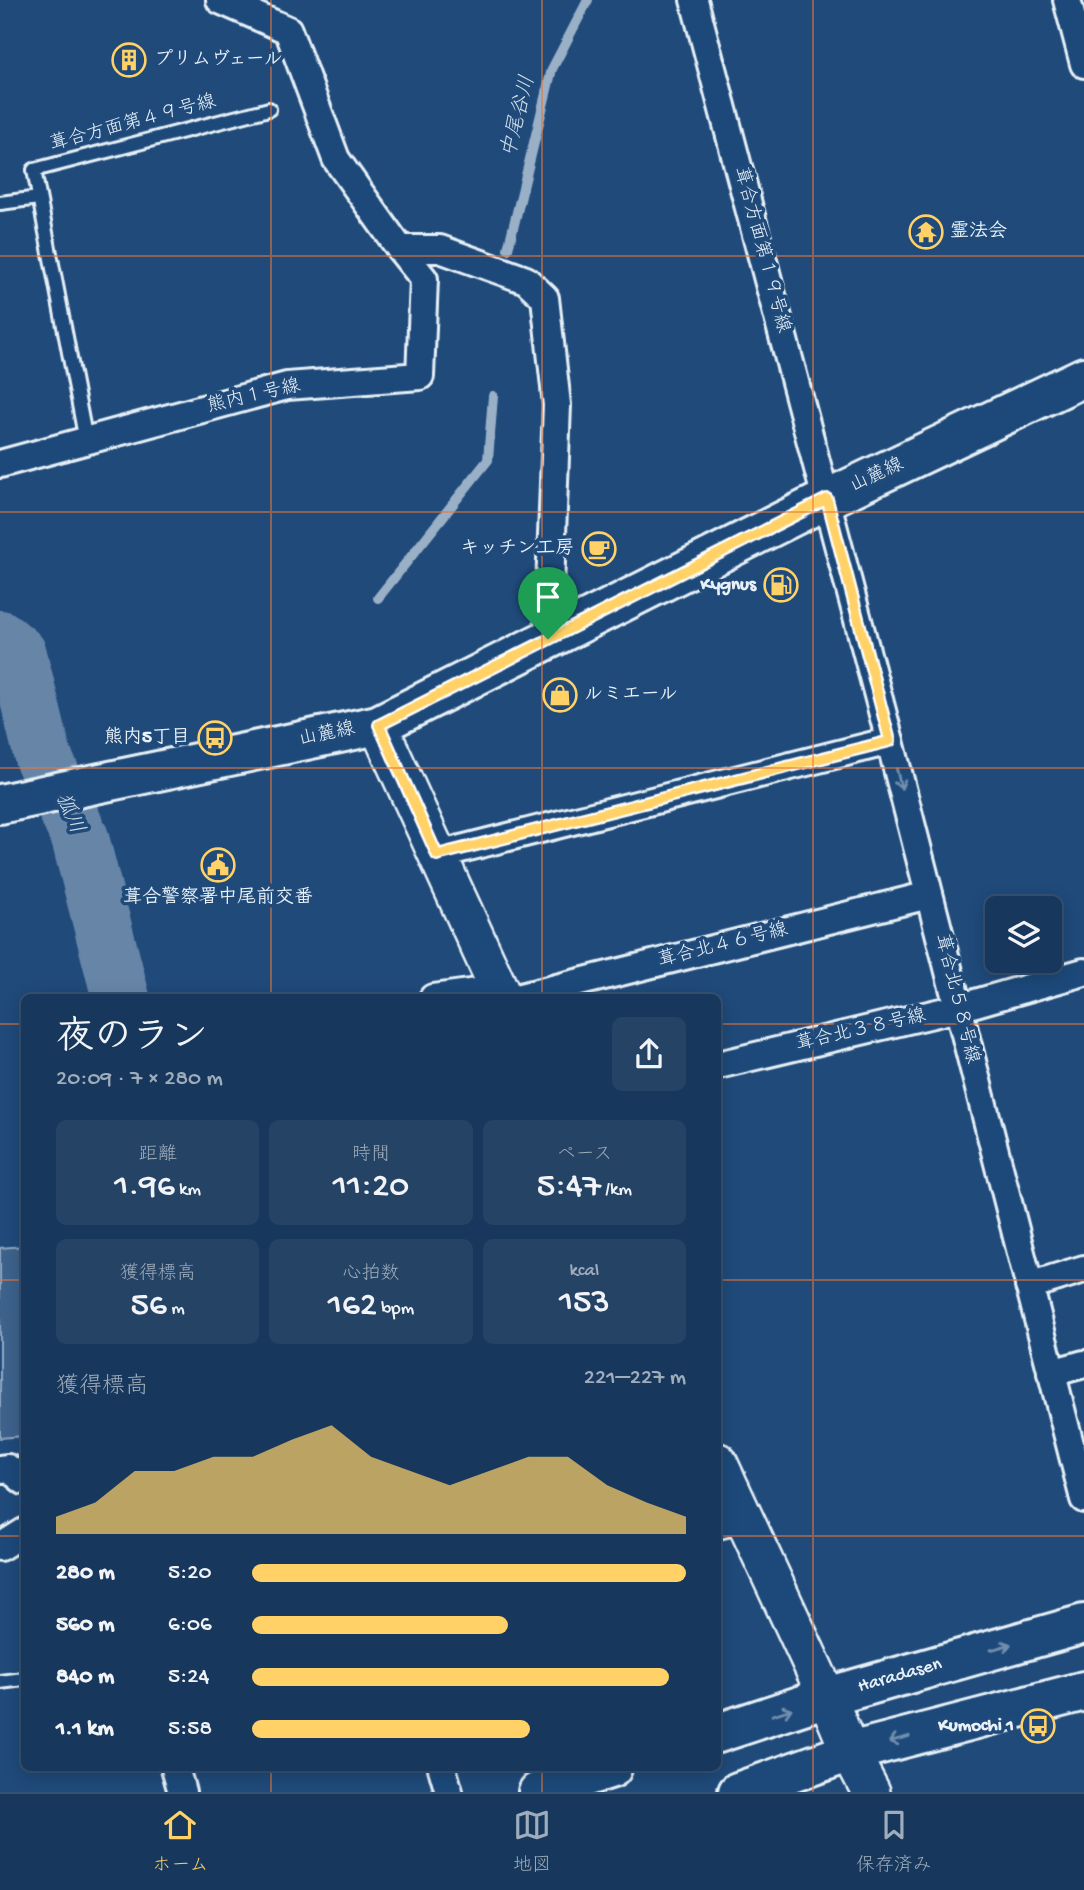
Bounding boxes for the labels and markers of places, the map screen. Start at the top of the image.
building icon: プリムヴェール [110,41,148,79]
place label: プリムヴェール [154,48,283,72]
temple icon: 霊法会 [907,213,945,251]
place label: 霊法会 [950,220,1007,244]
cafe icon: キッチン工房 [580,530,618,568]
place label: キッチン工房 [460,538,574,561]
fuel station icon: Kygnus [762,566,800,604]
pin [518,567,578,639]
place label: Kygnus [699,574,757,597]
shop icon: ルミエール [541,676,579,714]
place label: ルミエール [584,684,678,707]
bus stop icon: 熊内5丁目 [196,719,234,757]
place label: 熊内5丁目 [104,726,190,750]
public building icon: 葺合警察署中尾前交番 [199,846,237,884]
place label: 葺合警察署中尾前交番 [123,886,313,910]
bus stop icon: Kumochi 1 [1019,1707,1057,1745]
place label: Kumochi 1 [937,1715,1014,1738]

